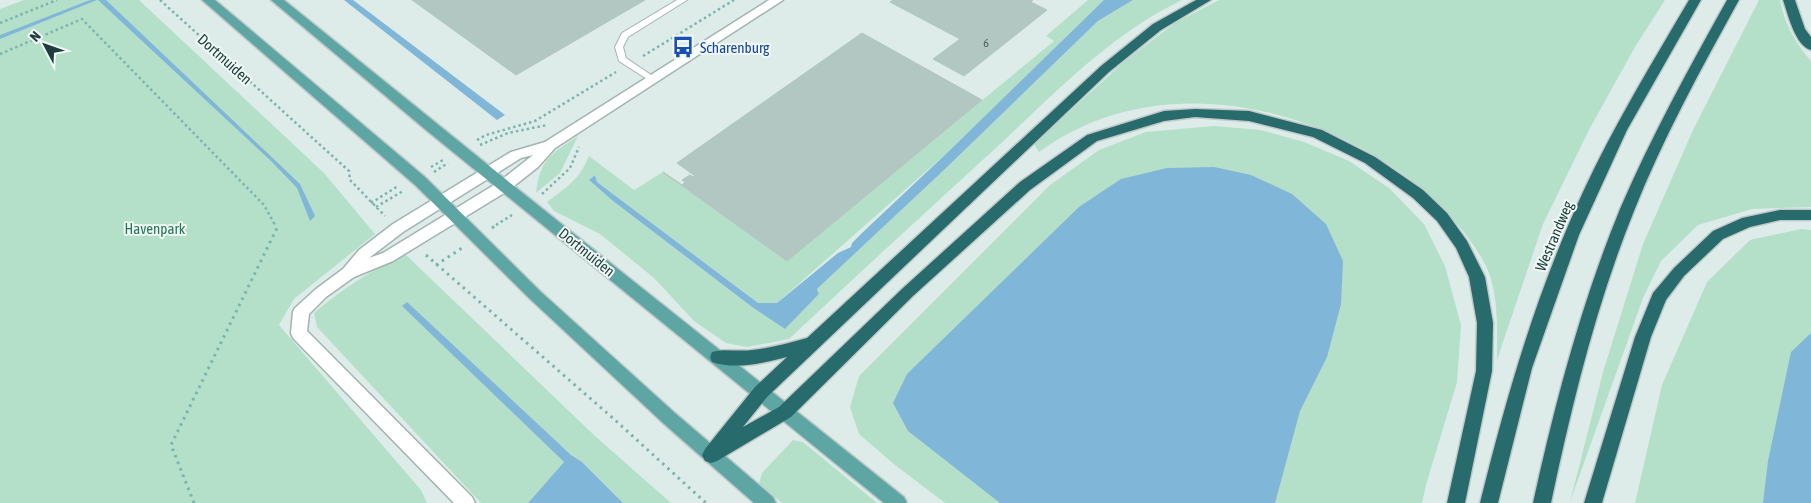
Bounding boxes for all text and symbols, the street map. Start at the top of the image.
north arrow [20,20,70,70]
text: N [26,28,44,45]
street label: Dortmuiden [195,30,255,88]
bus stop icon: Scharenburg [670,34,696,60]
house number: 6 [983,36,989,50]
place label: Scharenburg [700,39,770,56]
street label: Westrandweg [1532,198,1577,274]
park label: Havenpark [125,220,186,237]
street label: Dortmuiden [556,224,618,280]

